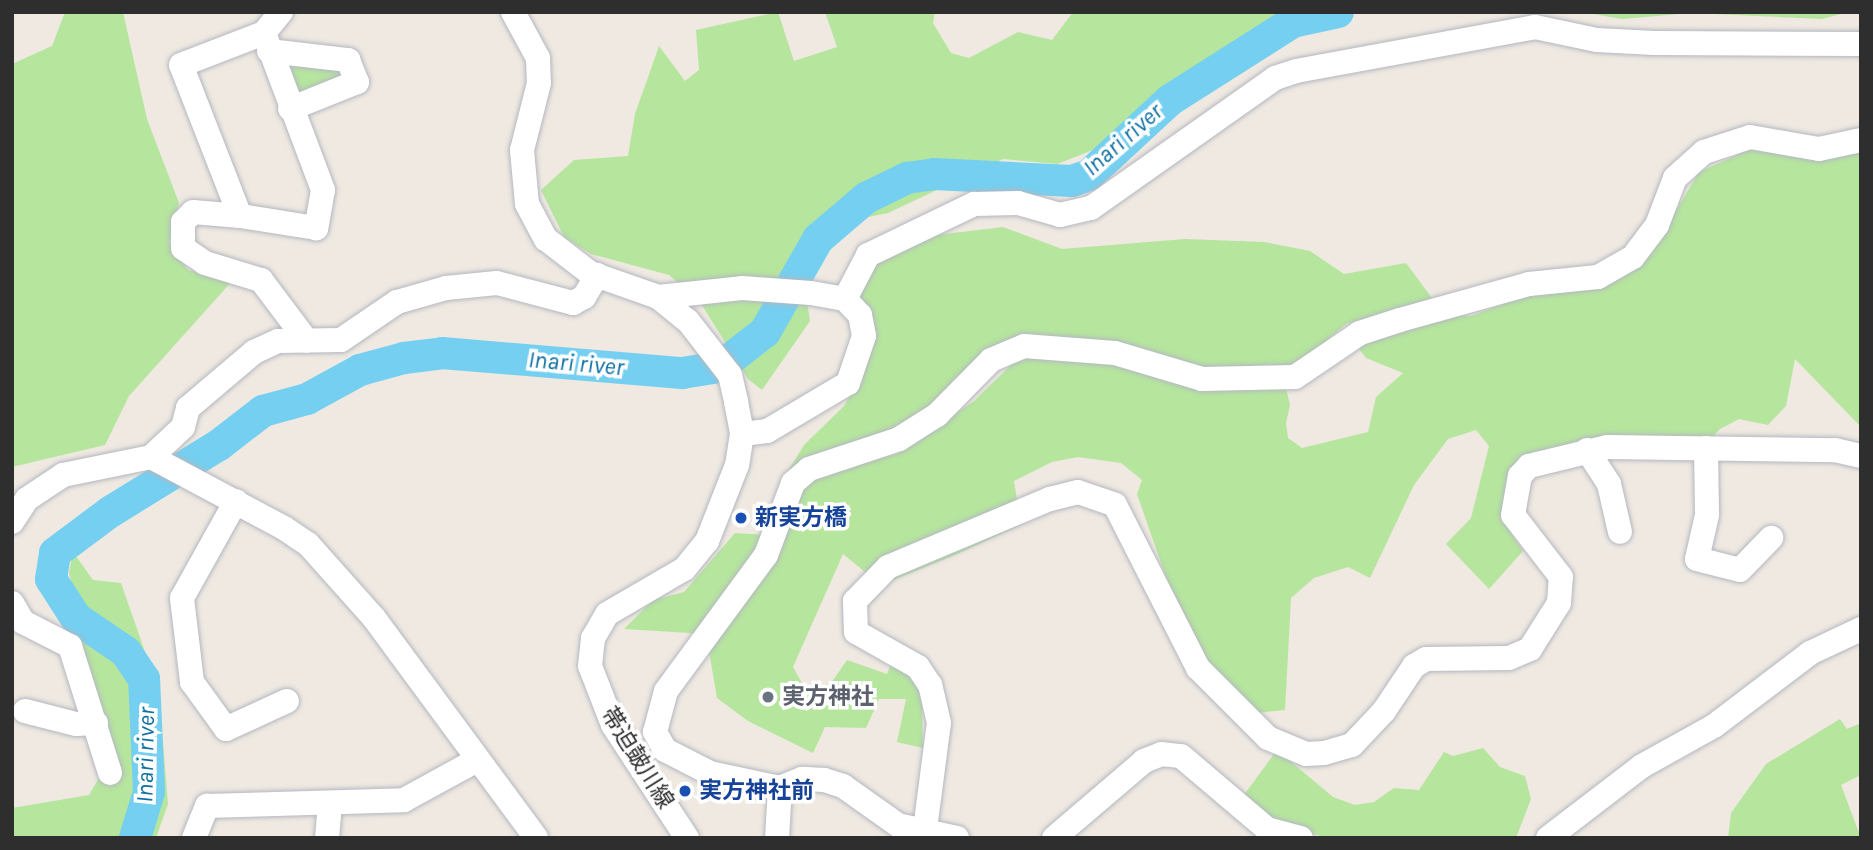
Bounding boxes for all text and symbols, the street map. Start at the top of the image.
water label: Inari river [1077,98,1169,182]
water label: Inari river [527,345,625,383]
place label: 新実方橋 [755,504,847,532]
marker: 新実方橋 [733,510,749,526]
place label: 実方神社 [782,683,874,711]
marker: 実方神社 [760,689,776,705]
street label: 帯迫皷川線 [595,702,679,814]
water label: Inari river [131,707,161,803]
place label: 実方神社前 [699,777,814,805]
marker: 実方神社前 [677,783,693,799]

